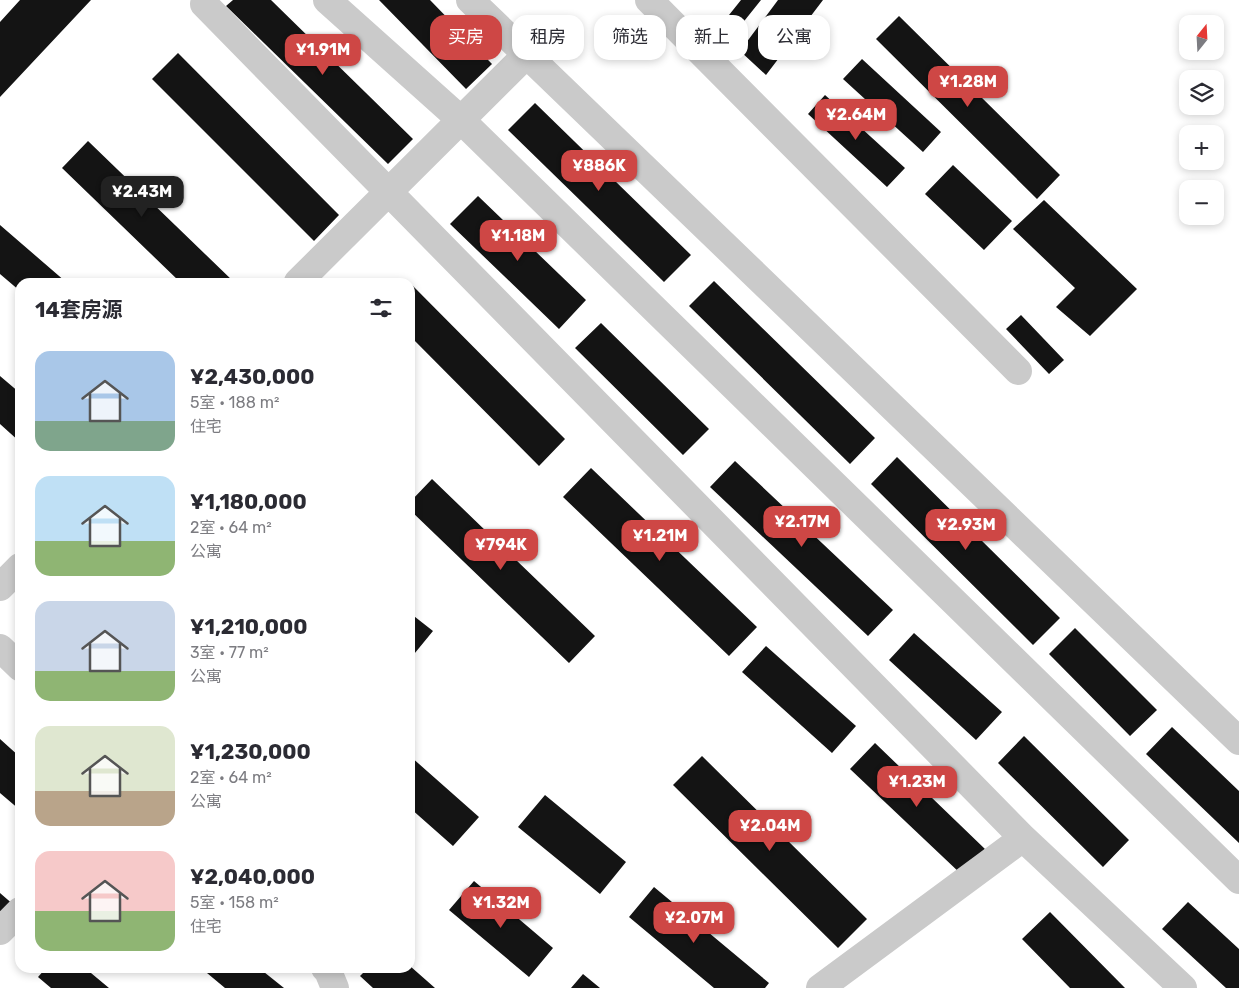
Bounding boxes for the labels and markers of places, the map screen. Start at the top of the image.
pin: ¥1.91M [282,34,364,76]
pin: ¥1.28M [927,66,1009,108]
pin: ¥2.64M [815,98,897,141]
pin: ¥886K [564,150,634,192]
pin: ¥2.43M [101,176,183,218]
pin: ¥1.18M [477,220,559,262]
pin: ¥2.17M [761,506,843,548]
pin: ¥2.93M [925,508,1007,551]
pin: ¥1.21M [619,520,701,562]
pin: ¥794K [466,528,536,571]
pin: ¥1.23M [876,766,958,808]
pin: ¥2.04M [729,810,811,852]
pin: ¥1.32M [460,886,542,929]
pin: ¥2.07M [653,902,735,944]

